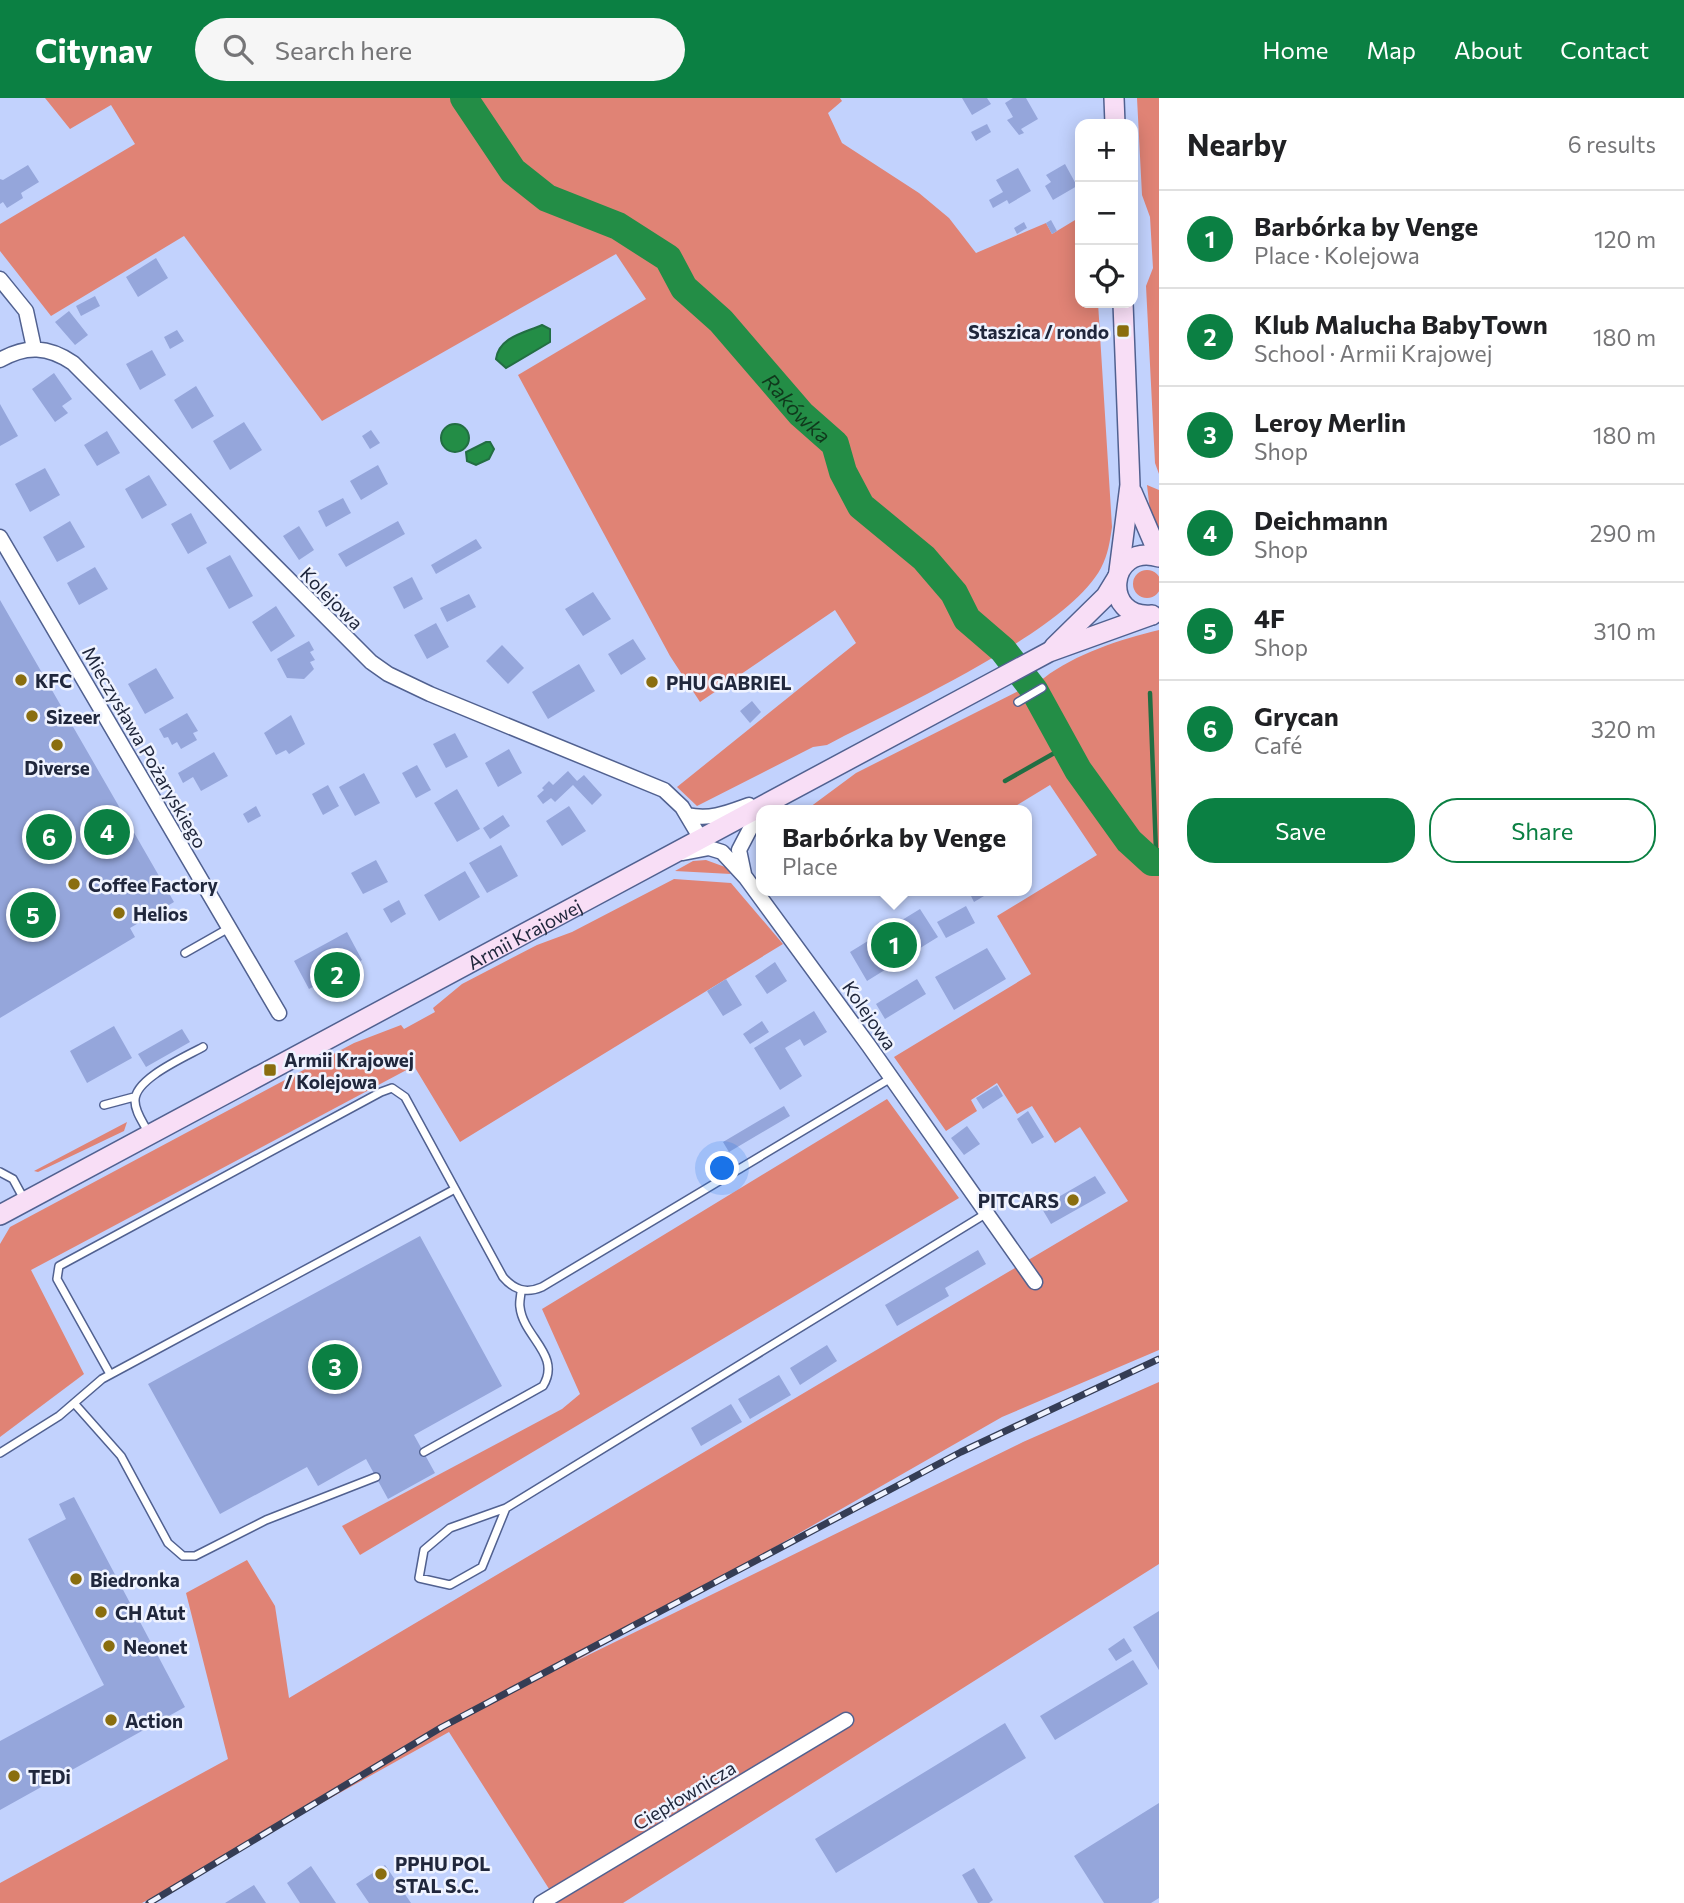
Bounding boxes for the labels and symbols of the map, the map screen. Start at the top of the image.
place label: Staszica / rondo [968,320,1109,343]
marker: Staszica / rondo [1115,323,1131,339]
water label: Rakówka [758,367,836,447]
street label: Kolejowa [296,562,368,634]
street label: Mieczysława Pożaryskiego [78,642,212,852]
place label: KFC [35,669,72,692]
place label: PHU GABRIEL [666,671,792,694]
marker: KFC [13,672,29,688]
marker: PHU GABRIEL [644,674,660,690]
place label: Sizeer [46,705,100,728]
marker: Sizeer [24,708,40,724]
marker: Diverse [49,737,65,753]
place label: Diverse [24,756,90,779]
pin: 4 [84,806,130,858]
pin: 6 [26,811,72,863]
place label: Coffee Factory [88,873,219,896]
marker: Coffee Factory [66,876,82,892]
pin: 5 [10,889,56,941]
street label: Armii Krajowej [463,894,585,974]
place label: Helios [133,902,188,925]
marker: Helios [111,905,127,921]
pin: 1 [871,919,917,971]
pin: 2 [314,949,360,1001]
street label: Kolejowa [838,976,902,1054]
place label: Armii Krajowej / Kolejowa [284,1048,414,1093]
marker: Armii Krajowej / Kolejowa [262,1062,278,1078]
your location [705,1151,739,1185]
place label: PITCARS [978,1189,1059,1212]
marker: PITCARS [1065,1192,1081,1208]
pin: 3 [312,1341,358,1393]
place label: Biedronka [90,1568,180,1591]
marker: Biedronka [68,1571,84,1587]
place label: CH Atut [115,1601,186,1624]
marker: CH Atut [93,1604,109,1620]
place label: Neonet [123,1635,188,1658]
marker: Neonet [101,1638,117,1654]
place label: Action [125,1709,183,1732]
marker: Action [103,1712,119,1728]
street label: Ciepłownicza [629,1755,739,1835]
place label: TEDi [28,1765,71,1788]
marker: TEDi [6,1768,22,1784]
place label: PPHU POL STAL S.C. [395,1852,490,1897]
marker: PPHU POL STAL S.C. [373,1866,389,1882]

